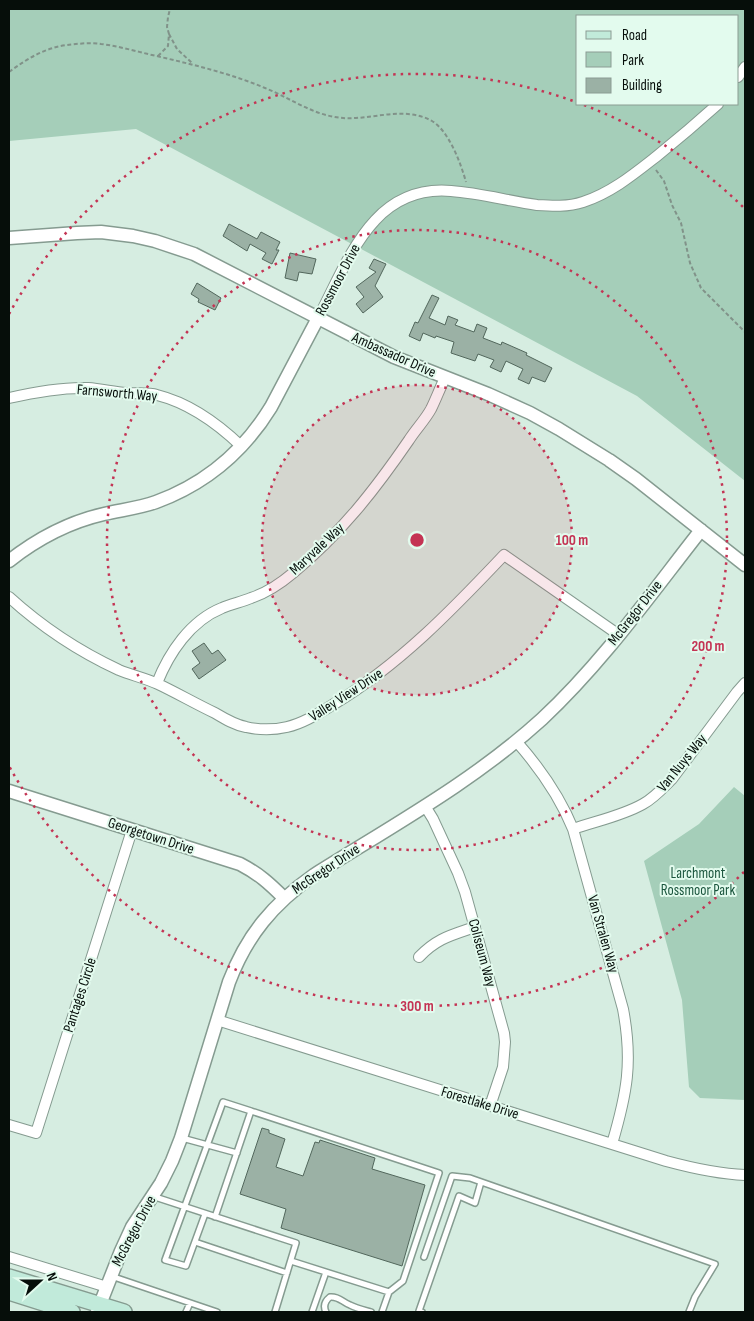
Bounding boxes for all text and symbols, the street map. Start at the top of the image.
legend [576,15,739,105]
text: Road [622,26,647,45]
text: Park [622,51,644,70]
text: Building [622,76,662,95]
street label: Rossmoor Drive [311,241,365,319]
street label: Ambassador Drive [348,328,439,382]
street label: Farnsworth Way [76,380,158,406]
street label: Maryvale Way [286,519,349,579]
centre of rings [408,531,426,549]
text: 100 m [556,531,588,550]
street label: McGregor Drive [604,577,666,649]
text: 200 m [691,637,725,656]
street label: Valley View Drive [305,664,387,726]
street label: Van Nuys Way [653,730,711,796]
street label: Georgetown Drive [105,813,197,859]
street label: McGregor Drive [289,839,363,899]
park label: Larchmont Rossmoor Park [661,864,735,900]
street label: Van Stralen Way [583,893,623,975]
street label: Coliseum Way [464,917,500,989]
street label: Pantages Circle [59,955,101,1035]
text: 300 m [400,997,434,1016]
street label: Forestlake Drive [439,1082,521,1124]
street label: McGregor Drive [107,1192,161,1270]
north arrow [15,1256,65,1306]
text: N [42,1270,61,1283]

